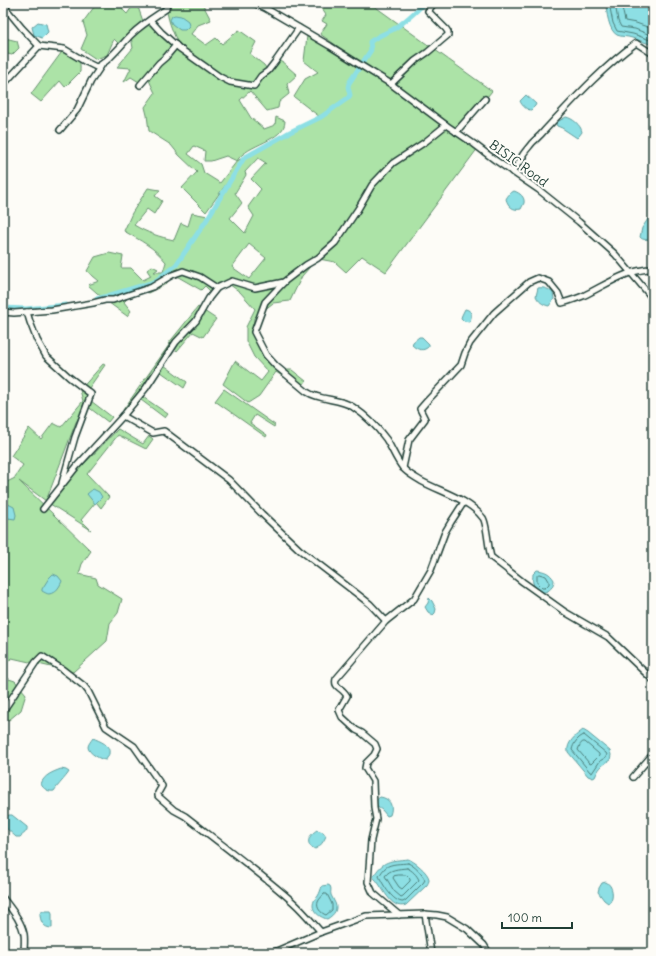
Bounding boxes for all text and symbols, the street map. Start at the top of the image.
street label: BISIC Road [486,136,552,191]
scale bar [502,904,572,930]
text: 100 m [508,910,542,925]

